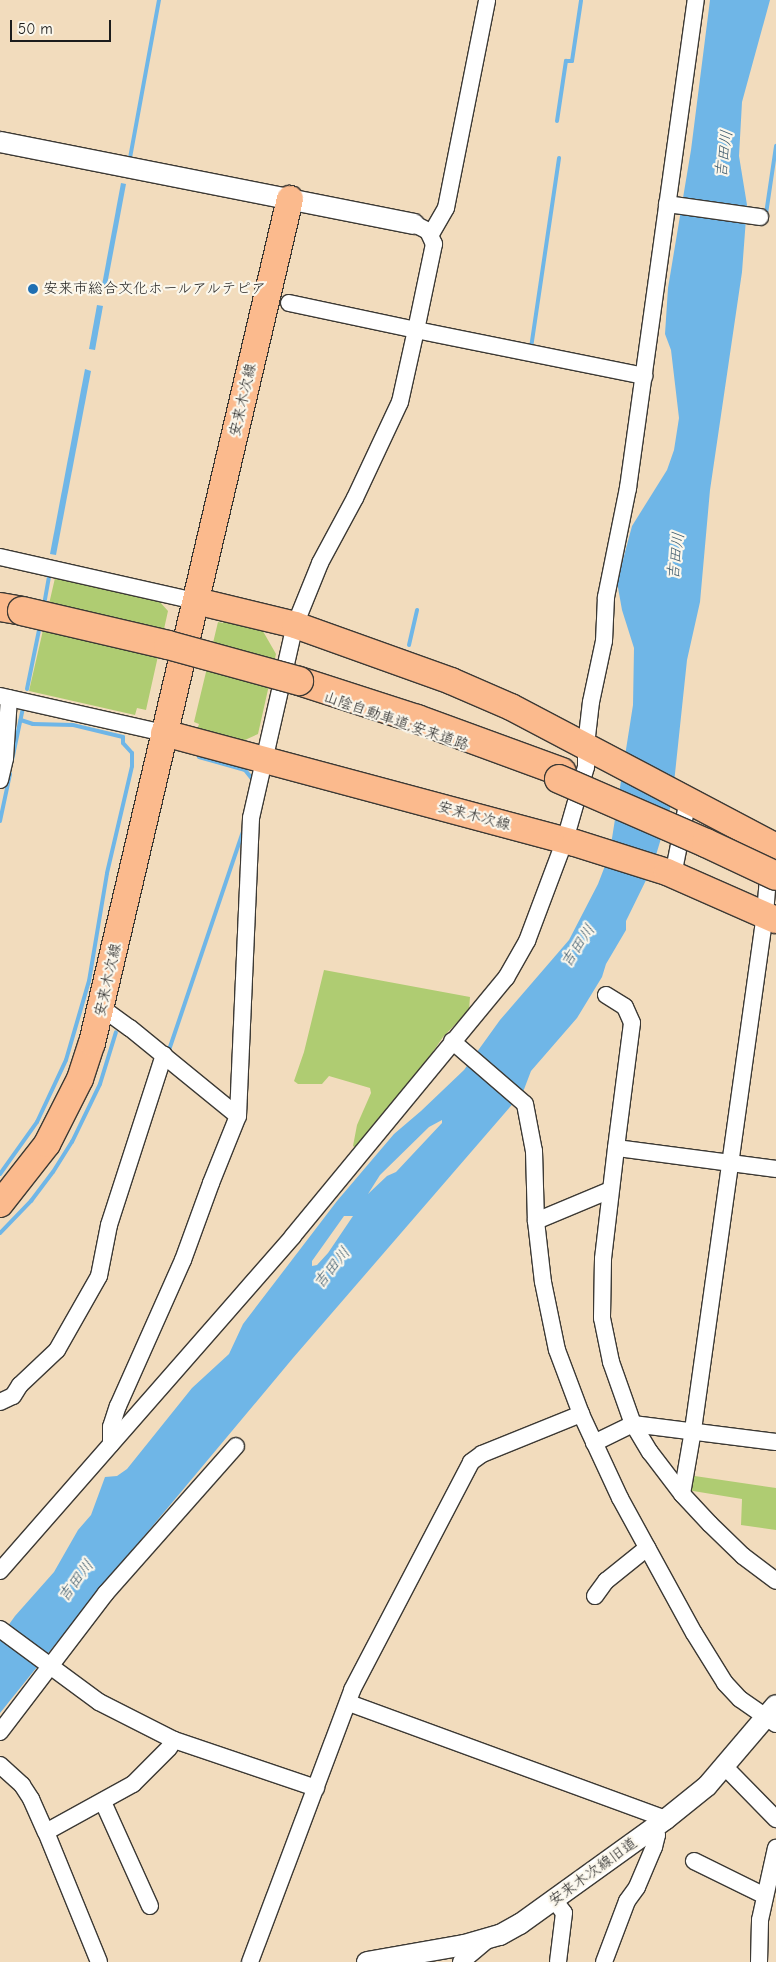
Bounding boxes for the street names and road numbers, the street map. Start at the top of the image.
street label: 安来木次線 [226,361,260,439]
street label: 山陰自動車道;安来道路 [321,688,471,754]
street label: 安来木次線 [435,798,513,834]
street label: 安来木次線 [91,941,125,1019]
street label: 安来木次線旧道 [545,1834,641,1910]

